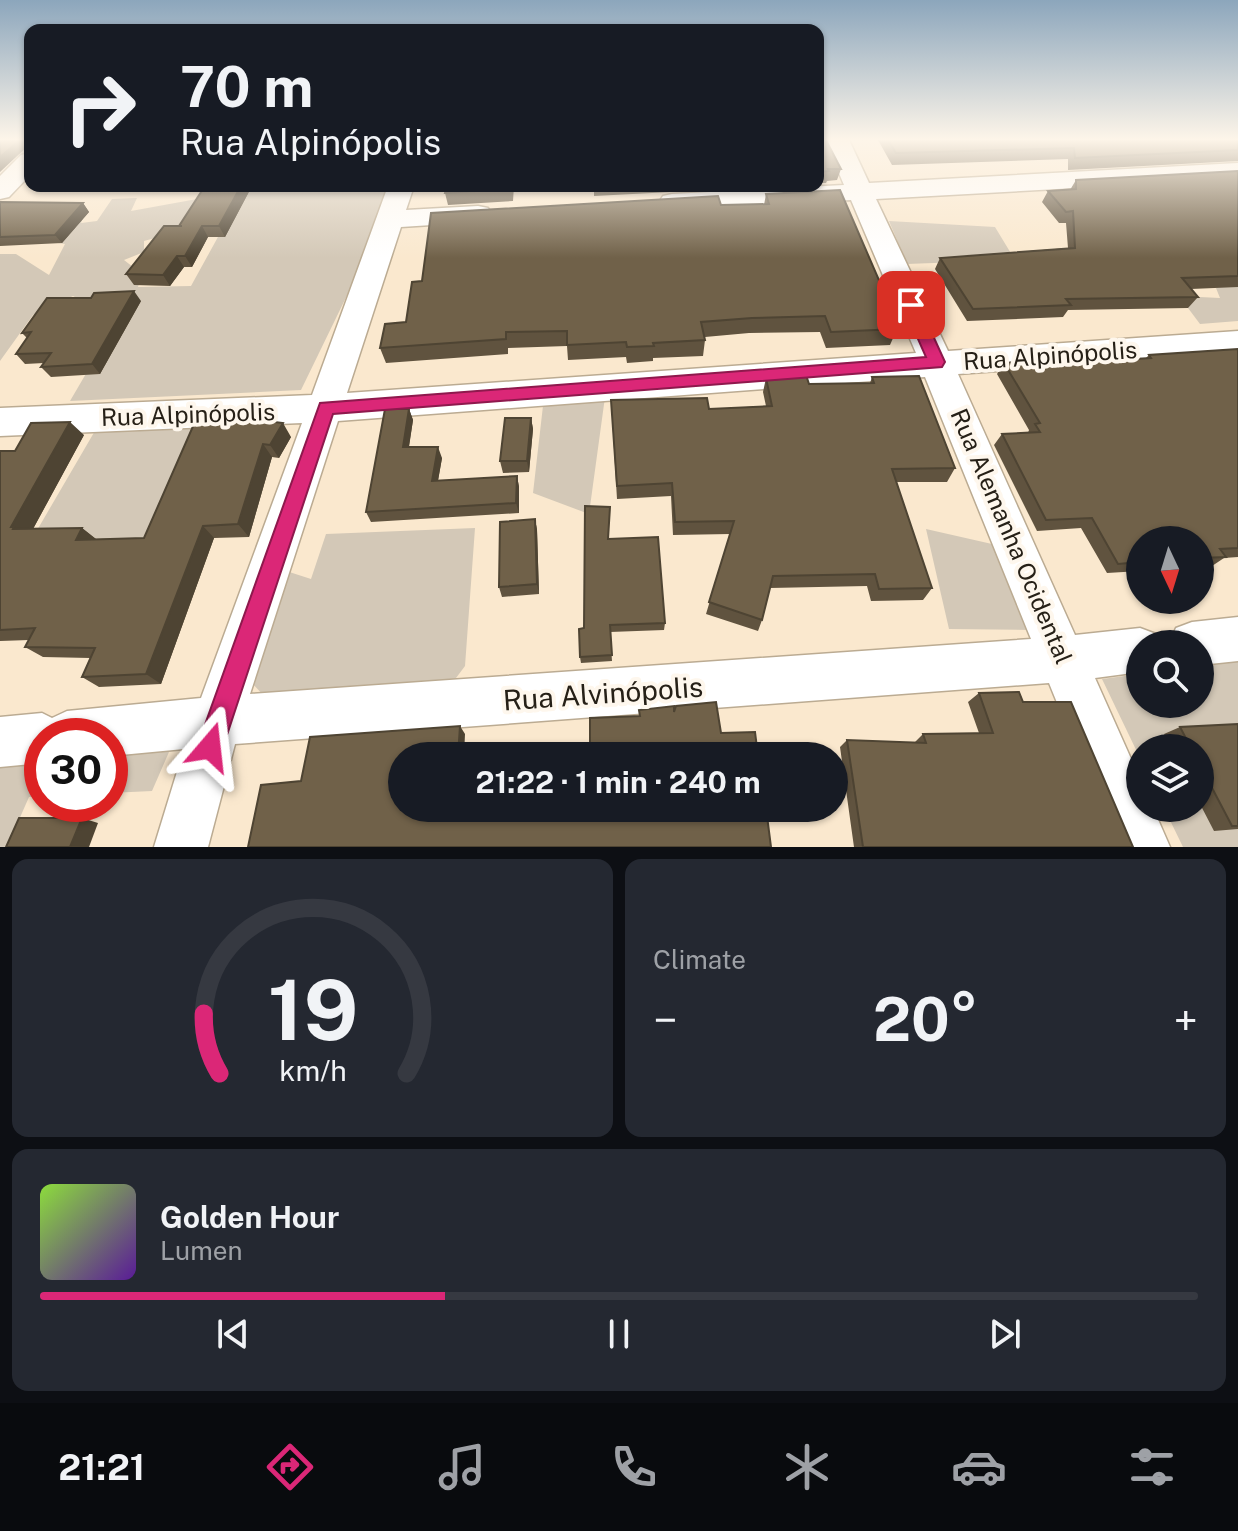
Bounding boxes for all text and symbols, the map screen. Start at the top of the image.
text: 70 m [180,54,313,120]
icon: right [48,56,152,160]
text: Rua Alpinópolis [180,121,441,163]
pin [877,271,945,339]
icon: arrive [889,283,933,327]
street label: Rua Alpinópolis [962,335,1138,375]
street label: Rua Alpinópolis [100,397,276,431]
street label: Rua Alemanha Ocidental [945,404,1079,668]
north arrow [1126,526,1214,614]
map controls [1126,526,1214,822]
button: search [1126,630,1214,718]
street label: Rua Alvinópolis [502,670,704,716]
position arrow [168,705,252,789]
speed limit sign: 30 [24,718,128,822]
button: layers [1126,734,1214,822]
text: 21:22 · 1 min · 240 m [475,764,761,800]
text: Climate [653,944,746,975]
text: 19 [267,961,358,1059]
text: 20° [873,984,978,1055]
text: − [653,994,677,1046]
text: + [1174,994,1198,1046]
text: km/h [279,1054,346,1087]
text: Golden Hour [160,1199,339,1235]
text: Lumen [160,1235,243,1266]
icon: previous [211,1312,255,1356]
icon: pause [597,1312,641,1356]
icon: next [983,1312,1027,1356]
icon: directions [262,1439,318,1495]
icon: music [434,1439,490,1495]
icon: phone [606,1439,662,1495]
icon: climate [779,1439,835,1495]
icon: car [951,1439,1007,1495]
icon: filters [1124,1439,1180,1495]
text: 21:21 [58,1446,145,1488]

